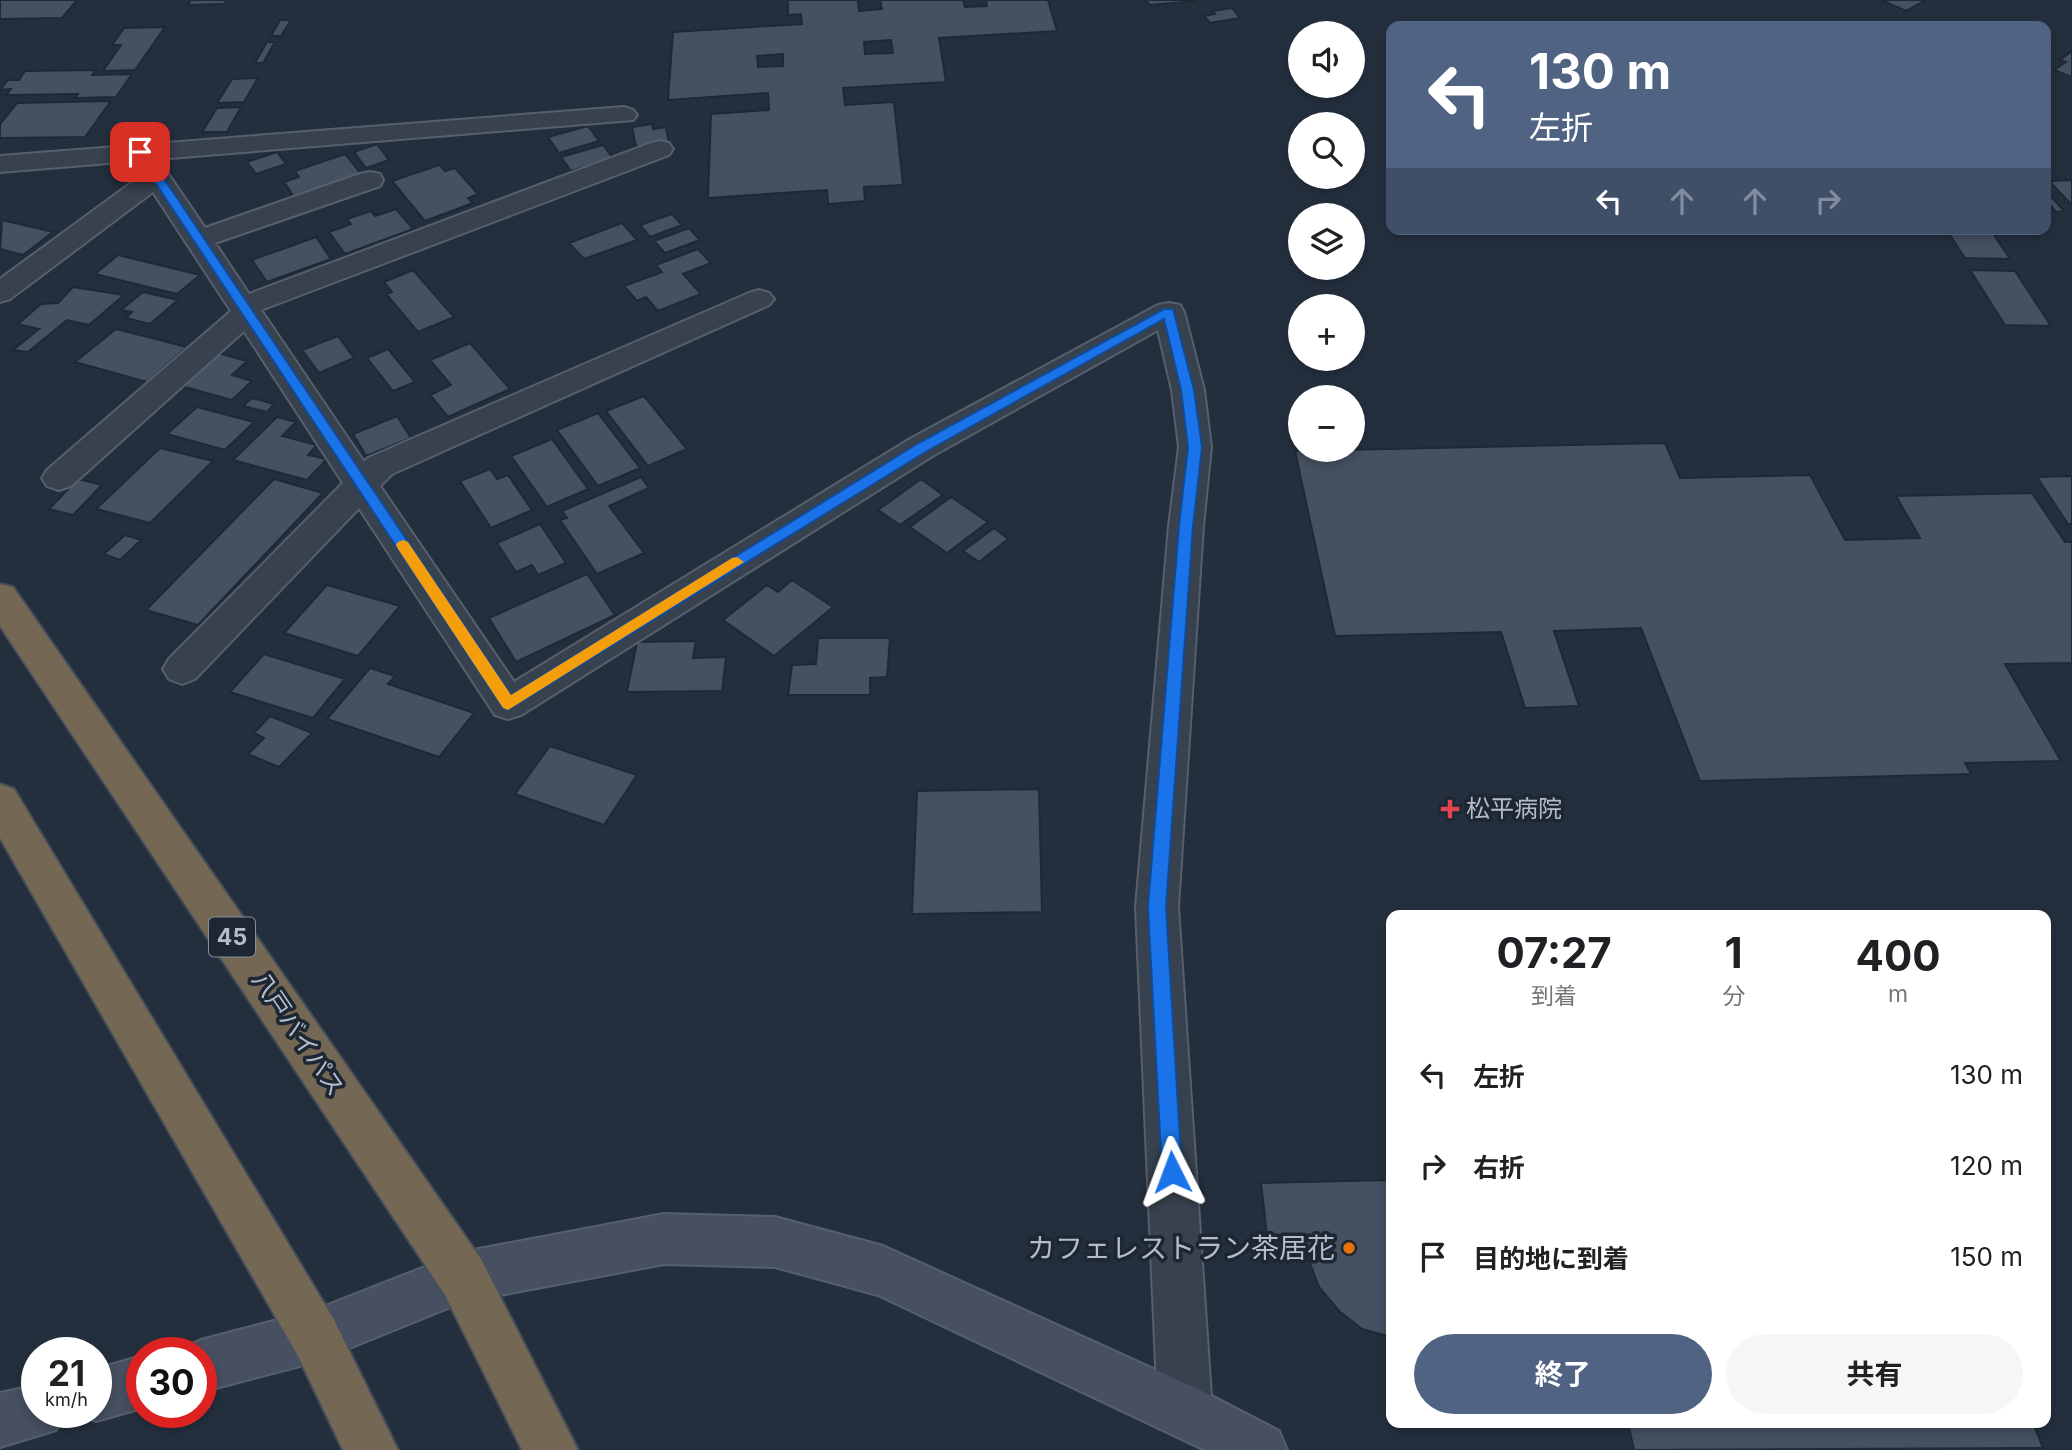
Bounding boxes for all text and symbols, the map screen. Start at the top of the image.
map controls [1288,21,1365,462]
button: sound [1288,21,1365,98]
text: 130 m [1529,42,1671,101]
icon: left [1414,49,1505,140]
text: 左折 [1529,108,1593,147]
button: search [1288,112,1365,189]
pin [110,122,170,182]
icon: arrive [121,133,159,171]
icon: left [1590,182,1628,220]
icon: ahead [1663,182,1701,220]
icon: ahead [1736,182,1774,220]
icon: right [1809,182,1847,220]
button: layers [1288,203,1365,280]
button: + [1288,294,1365,371]
button: − [1288,385,1365,462]
place label: 松平病院 [1466,794,1562,823]
marker: 松平病院 [1440,799,1460,819]
road number: 45 [209,918,255,956]
text: 07:27 [1496,927,1612,978]
text: 1 [1725,927,1743,978]
text: 400 [1856,930,1941,981]
street label: 八戸バイパス [246,966,351,1101]
text: m [1888,980,1908,1008]
text: 到着 [1531,982,1577,1010]
text: 分 [1722,982,1745,1010]
icon: left [1414,1056,1452,1094]
text: 130 m [1950,1059,2023,1090]
text: 左折 [1473,1061,1525,1092]
position arrow [1135,1135,1209,1209]
icon: right [1414,1147,1452,1185]
text: 120 m [1950,1150,2023,1181]
text: 右折 [1473,1152,1525,1183]
place label: カフェレストラン茶居花 [1027,1231,1335,1265]
icon: arrive [1414,1238,1452,1276]
marker: カフェレストラン茶居花 [1341,1240,1357,1256]
text: 150 m [1950,1241,2023,1272]
text: 目的地に到着 [1473,1243,1629,1274]
button: 終了 [1414,1334,1712,1414]
button: 共有 [1726,1334,2023,1414]
speed limit sign: 30 [126,1337,217,1428]
text: 21 [48,1352,85,1394]
text: km/h [45,1389,88,1410]

